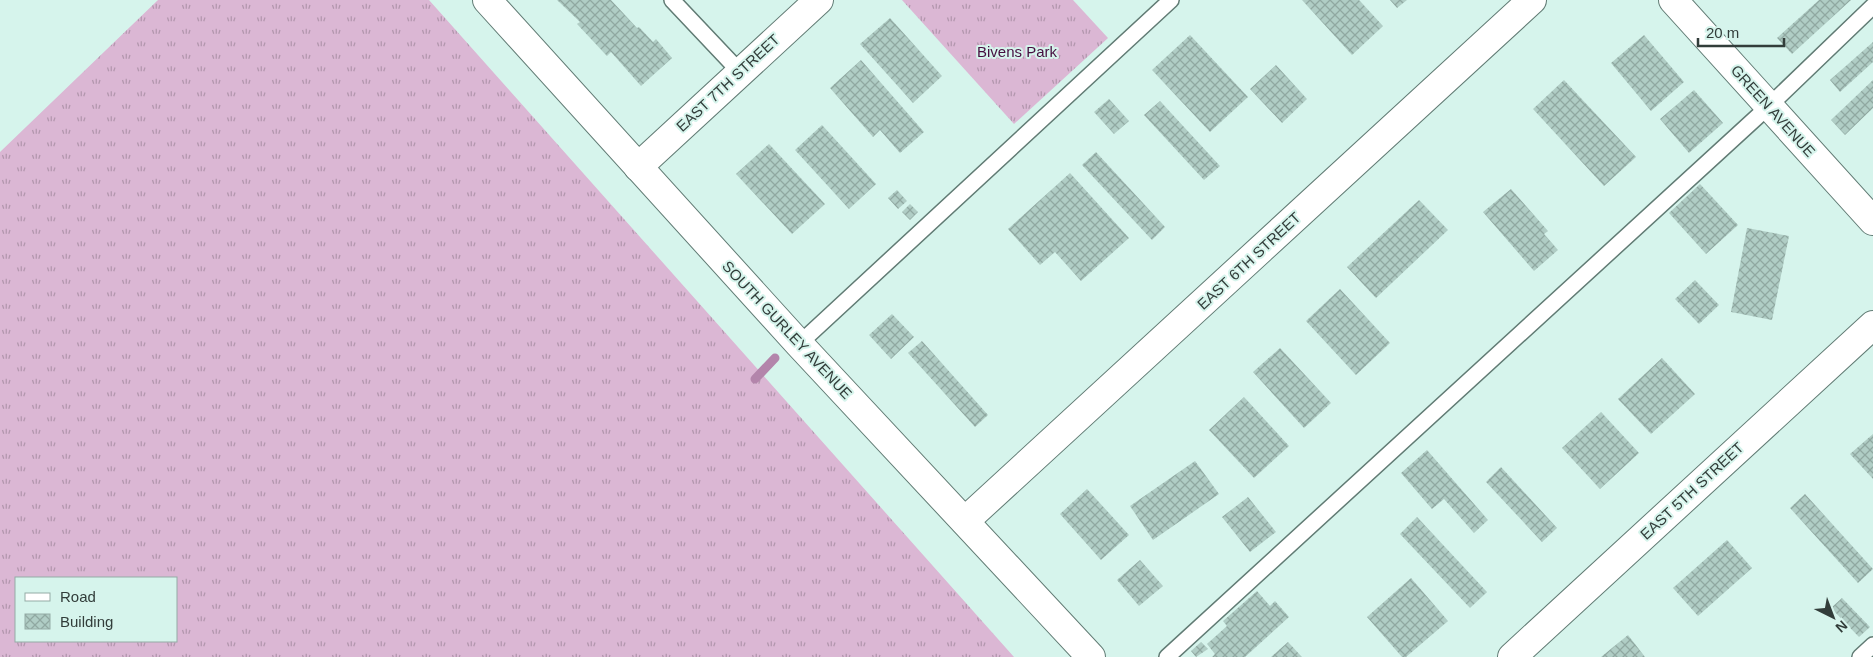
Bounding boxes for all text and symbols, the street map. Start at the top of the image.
scale bar [1698,15,1784,47]
text: 20 m [1706,24,1739,41]
street label: EAST 7TH STREET [673,30,783,135]
park label: Bivens Park [977,43,1058,60]
street label: GREEN AVENUE [1728,61,1819,160]
street label: EAST 6TH STREET [1194,208,1304,313]
street label: SOUTH GURLEY AVENUE [719,257,856,402]
street label: EAST 5TH STREET [1637,438,1747,543]
legend [15,577,178,642]
text: Road [60,588,96,605]
north arrow [1808,592,1858,642]
text: Building [60,613,113,630]
text: N [1833,617,1851,636]

